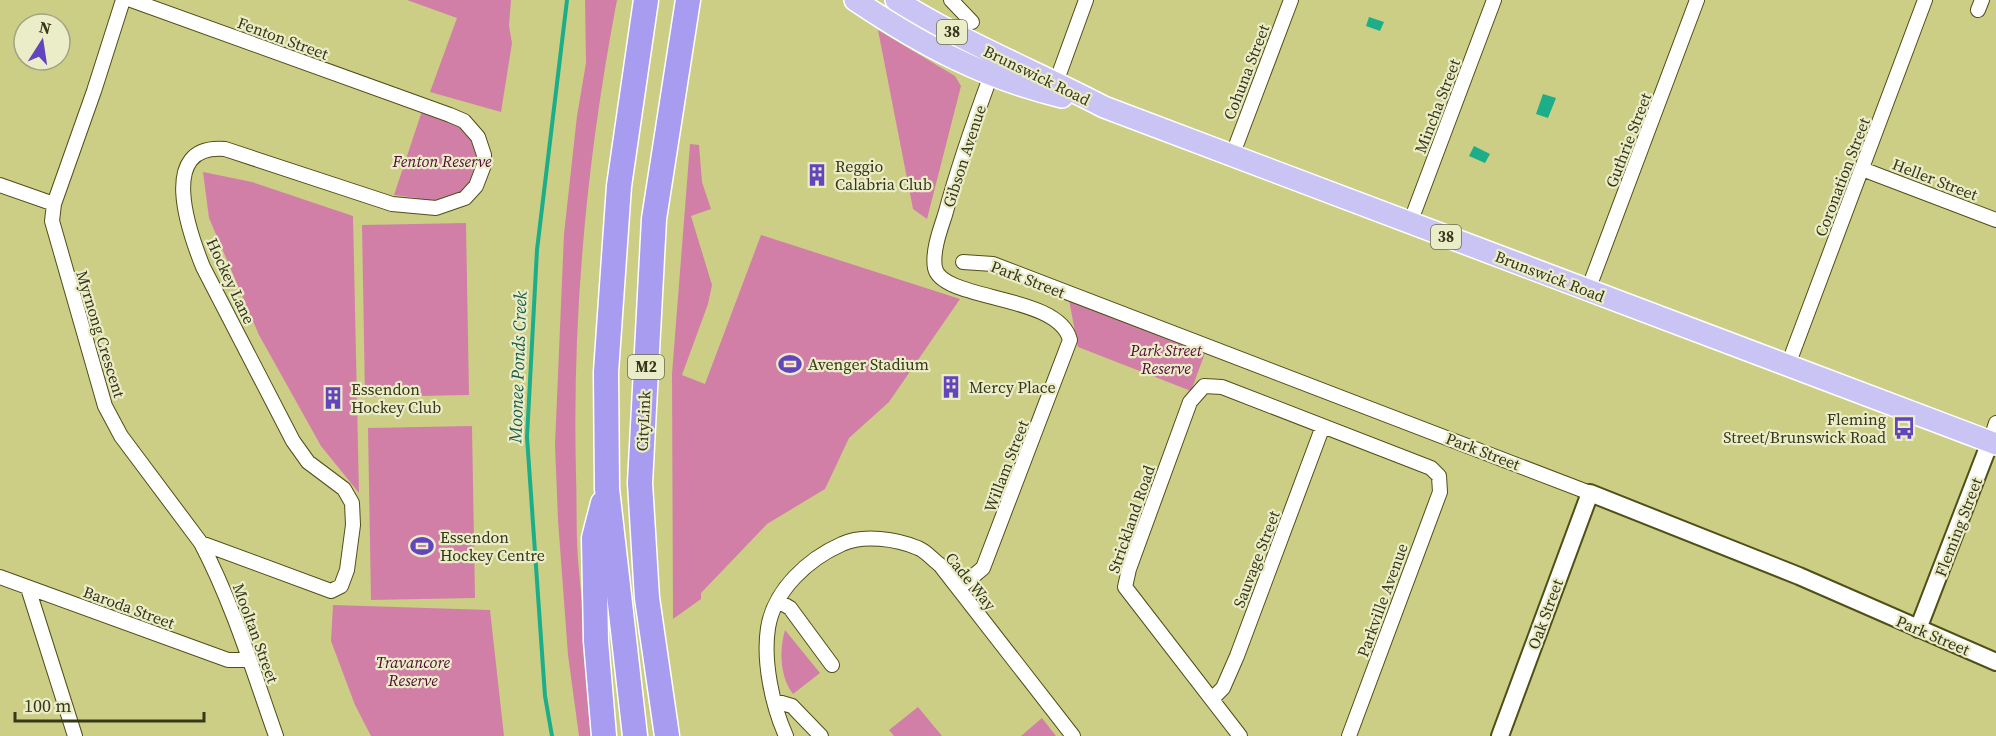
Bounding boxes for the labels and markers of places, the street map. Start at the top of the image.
place label: Reggio Calabria Club [835,155,932,195]
building icon: Reggio Calabria Club [804,162,830,188]
sports icon: Avenger Stadium [777,351,803,377]
place label: Avenger Stadium [808,353,929,375]
building icon: Mercy Place [938,374,964,400]
place label: Mercy Place [969,376,1056,398]
place label: Essendon Hockey Club [351,378,441,418]
building icon: Essendon Hockey Club [320,385,346,411]
place label: Fleming Street/Brunswick Road [1723,408,1886,448]
bus stop icon: Fleming Street/Brunswick Road [1891,415,1917,441]
place label: Essendon Hockey Centre [440,526,545,566]
sports icon: Essendon Hockey Centre [409,533,435,559]

